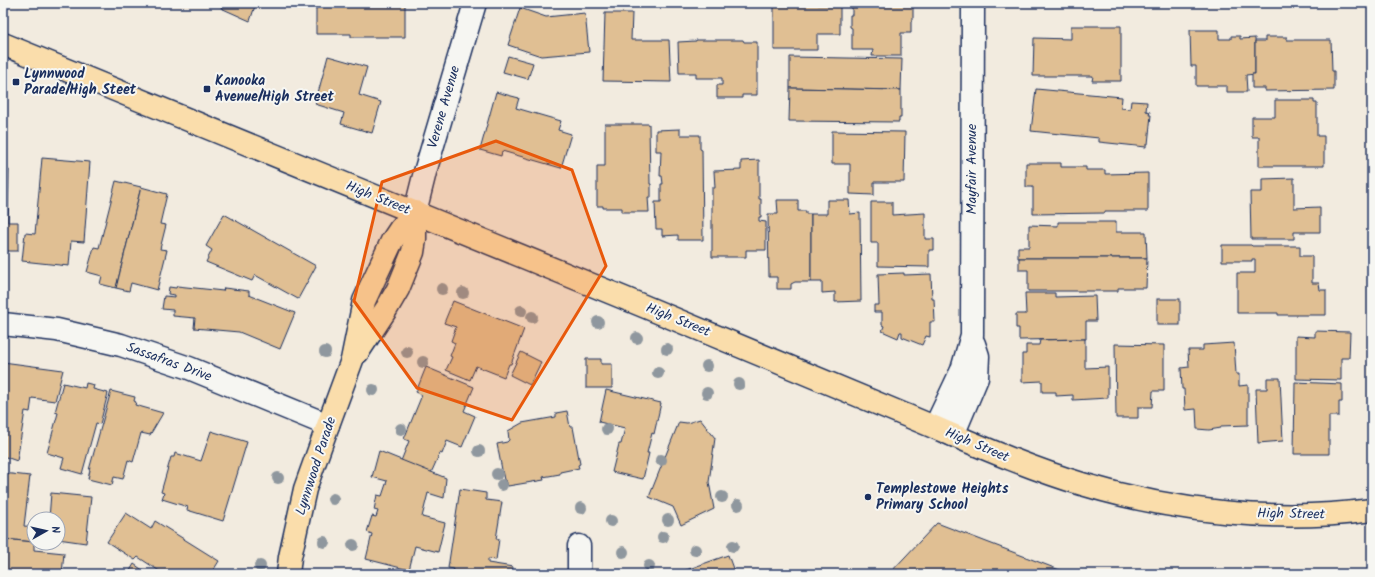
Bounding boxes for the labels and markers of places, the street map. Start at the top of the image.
place label: Lynnwood Parade/High Steet [24,63,137,101]
place label: Kanooka Avenue/High Street [215,70,334,108]
marker: Lynnwood Parade/High Steet [11,77,21,87]
marker: Kanooka Avenue/High Street [202,84,212,94]
place label: Templestowe Heights Primary School [876,478,1009,516]
marker: Templestowe Heights Primary School [863,492,873,502]

